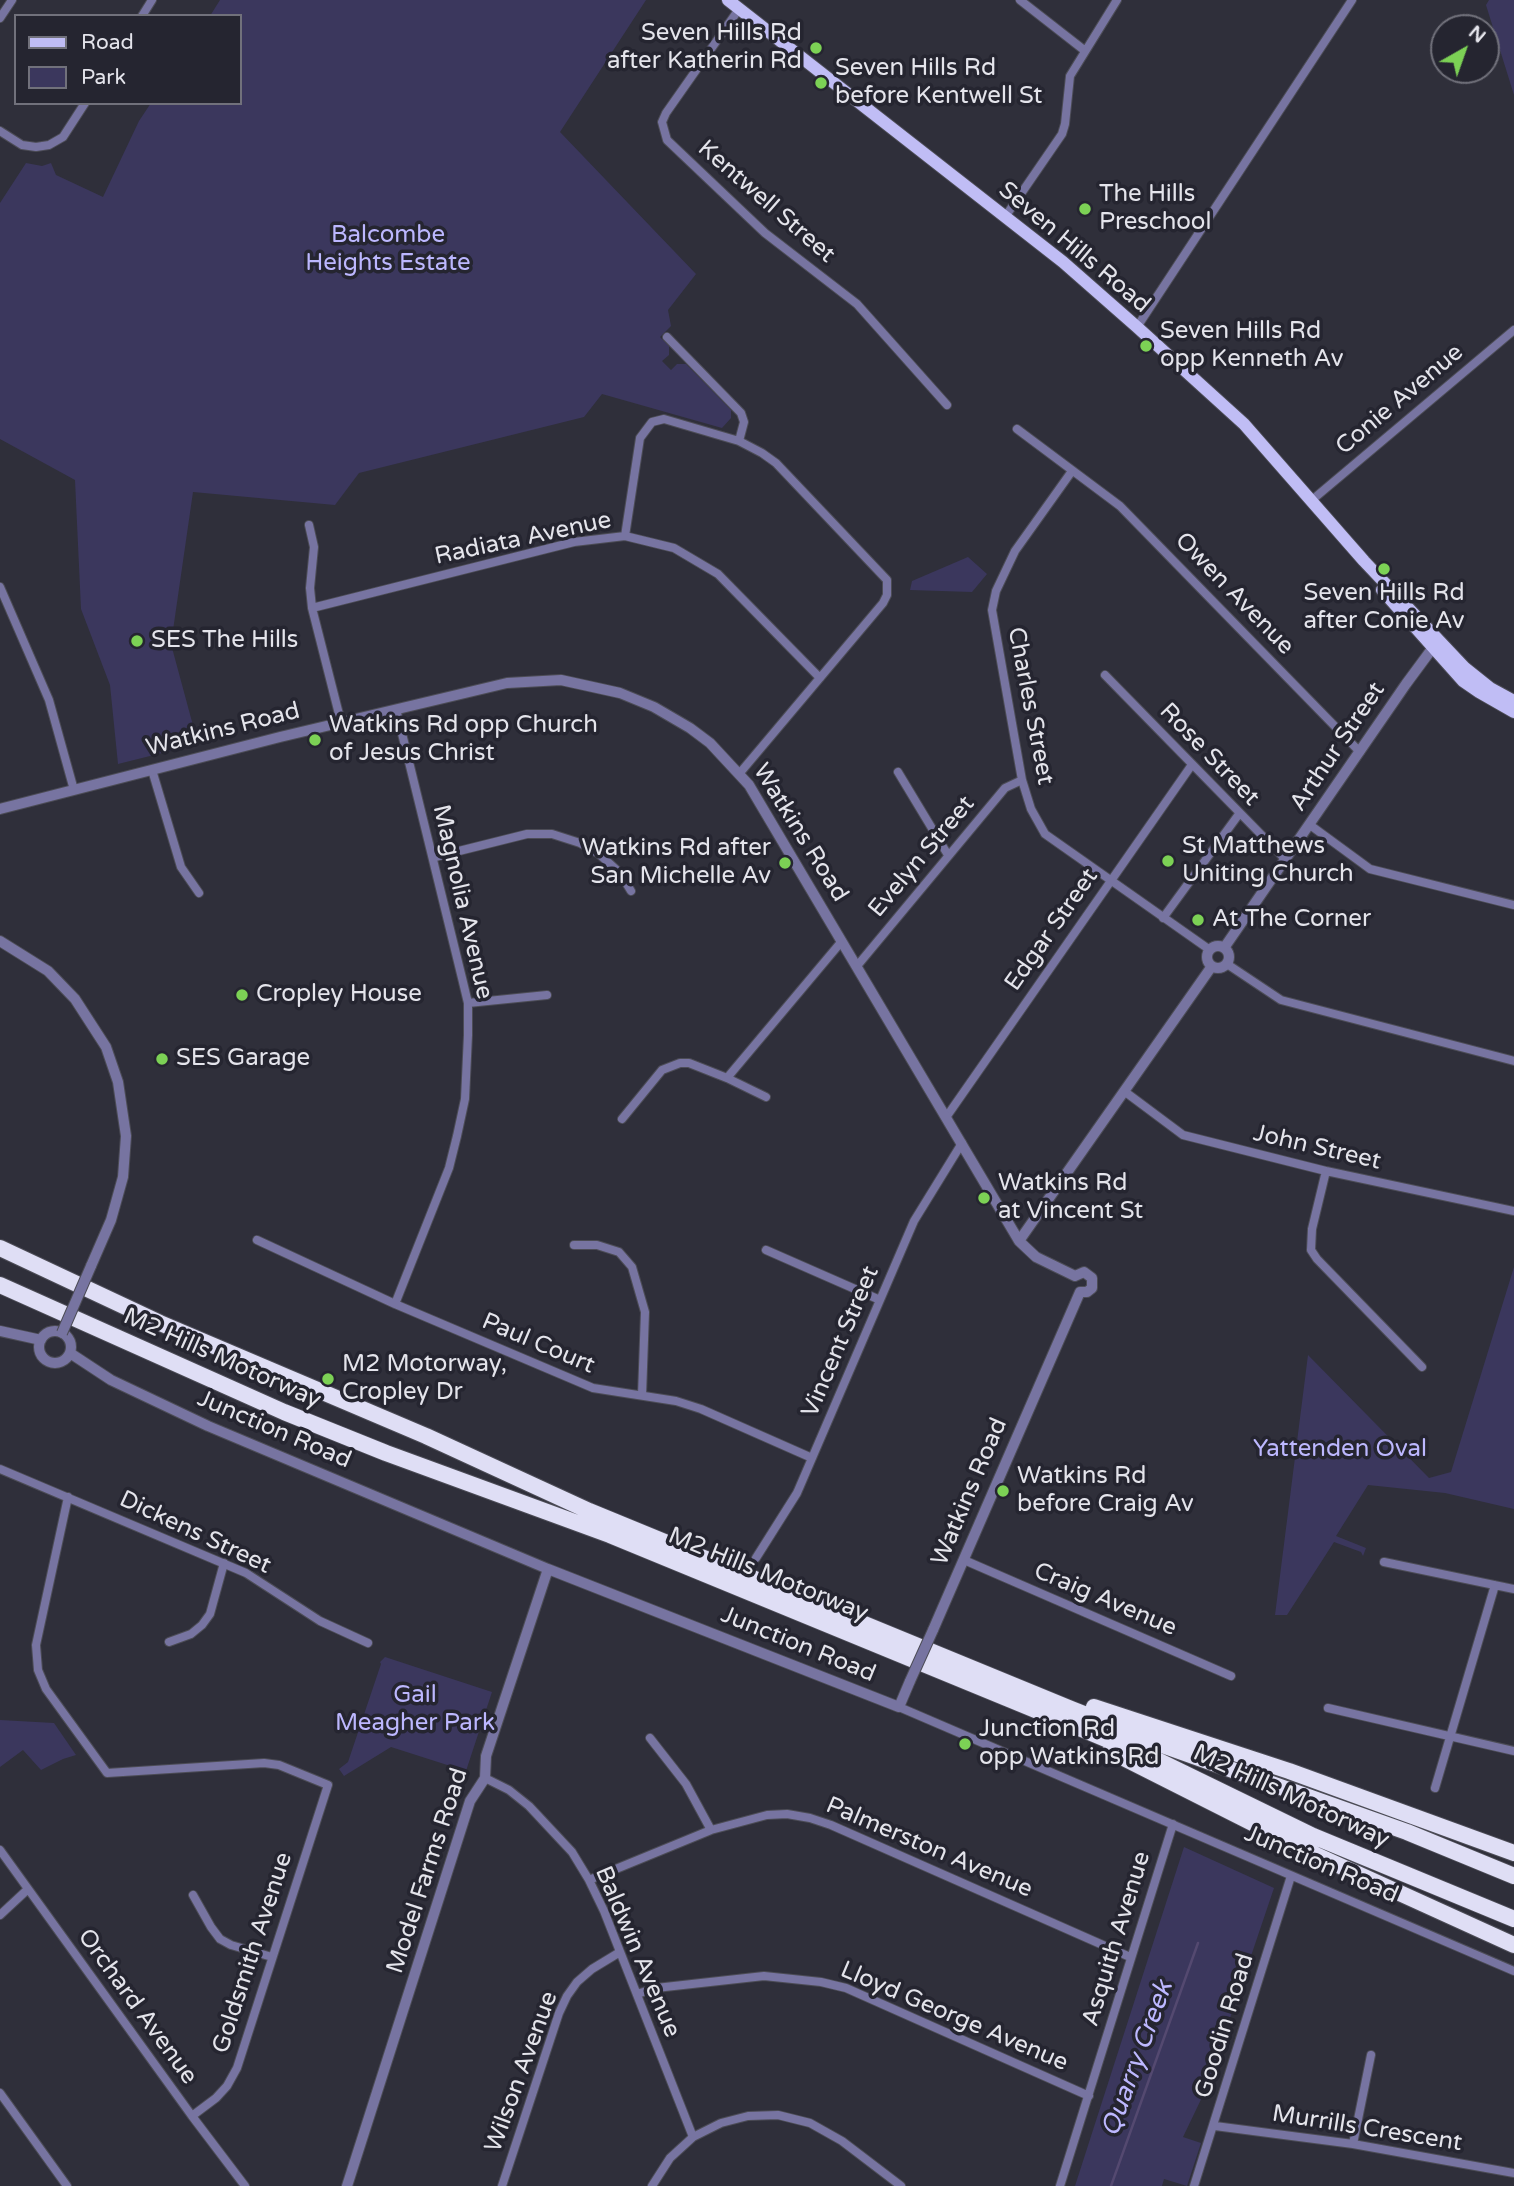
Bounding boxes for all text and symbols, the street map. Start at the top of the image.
legend [14,14,242,105]
north arrow [1430,14,1500,84]
place label: Seven Hills Rd after Katherin Rd [607,20,802,76]
text: N [1464,21,1490,48]
text: Road [81,30,134,55]
marker: Seven Hills Rd after Katherin Rd [808,40,824,56]
place label: Seven Hills Rd before Kentwell St [835,55,1043,111]
text: Park [81,65,126,90]
marker: Seven Hills Rd before Kentwell St [813,75,829,91]
street label: Kentwell Street [692,135,840,269]
street label: Seven Hills Road [992,176,1156,320]
place label: The Hills Preschool [1099,181,1211,237]
marker: The Hills Preschool [1077,201,1093,217]
park label: Balcombe Heights Estate [305,222,471,278]
place label: Seven Hills Rd opp Kenneth Av [1160,318,1343,374]
marker: Seven Hills Rd opp Kenneth Av [1138,338,1154,354]
street label: Conie Avenue [1331,338,1469,462]
street label: Radiata Avenue [432,506,614,572]
street label: Owen Avenue [1169,527,1299,661]
marker: Seven Hills Rd after Conie Av [1376,561,1392,577]
place label: Seven Hills Rd after Conie Av [1303,580,1465,636]
street label: Charles Street [1001,625,1059,787]
place label: SES The Hills [151,627,298,655]
marker: SES The Hills [129,633,145,649]
street label: Arthur Street [1284,677,1392,817]
street label: Watkins Road [143,697,303,763]
street label: Rose Street [1153,698,1265,812]
place label: Watkins Rd opp Church of Jesus Christ [329,712,598,768]
marker: Watkins Rd opp Church of Jesus Christ [307,732,323,748]
street label: Watkins Road [746,759,854,907]
street label: Evelyn Street [863,791,981,923]
street label: Magnolia Avenue [426,802,498,1002]
place label: St Matthews Uniting Church [1182,833,1354,889]
place label: Watkins Rd after San Michelle Av [582,835,771,891]
marker: St Matthews Uniting Church [1160,853,1176,869]
marker: Watkins Rd after San Michelle Av [777,855,793,871]
street label: Edgar Street [999,863,1105,997]
place label: At The Corner [1212,906,1371,934]
marker: At The Corner [1190,912,1206,928]
place label: Cropley House [256,981,422,1009]
marker: Cropley House [234,987,250,1003]
place label: SES Garage [176,1045,310,1073]
marker: SES Garage [154,1051,170,1067]
street label: John Street [1251,1119,1383,1177]
place label: Watkins Rd at Vincent St [998,1170,1143,1226]
marker: Watkins Rd at Vincent St [976,1190,992,1206]
street label: Vincent Street [796,1262,886,1422]
street label: M2 Hills Motorway [119,1302,325,1416]
street label: Paul Court [477,1307,599,1381]
place label: M2 Motorway, Cropley Dr [342,1351,507,1407]
marker: M2 Motorway, Cropley Dr [320,1371,336,1387]
street label: Junction Road [193,1385,355,1475]
street label: Watkins Road [926,1414,1014,1570]
park label: Yattenden Oval [1253,1436,1427,1464]
place label: Watkins Rd before Craig Av [1017,1463,1194,1519]
marker: Watkins Rd before Craig Av [995,1483,1011,1499]
street label: Dickens Street [115,1485,275,1581]
street label: M2 Hills Motorway [664,1522,872,1628]
street label: Craig Avenue [1029,1557,1181,1643]
street label: Junction Road [717,1601,879,1689]
park label: Gail Meagher Park [335,1682,495,1738]
place label: Junction Rd opp Watkins Rd [979,1716,1159,1772]
marker: Junction Rd opp Watkins Rd [957,1736,973,1752]
street label: M2 Hills Motorway [1188,1739,1394,1855]
street label: Model Farms Road [381,1765,475,1977]
street label: Palmerston Avenue [821,1791,1037,1905]
street label: Junction Road [1240,1820,1402,1910]
street label: Asquith Avenue [1077,1848,1157,2030]
street label: Goldsmith Avenue [207,1849,299,2057]
street label: Baldwin Avenue [588,1862,686,2042]
street label: Orchard Avenue [71,1924,203,2090]
street label: Goodin Road [1189,1950,1261,2102]
street label: Lloyd George Avenue [836,1956,1072,2078]
water label: Quarry Creek [1095,1977,1181,2141]
street label: Wilson Avenue [480,1988,564,2156]
street label: Murrills Crescent [1270,2100,1464,2158]

